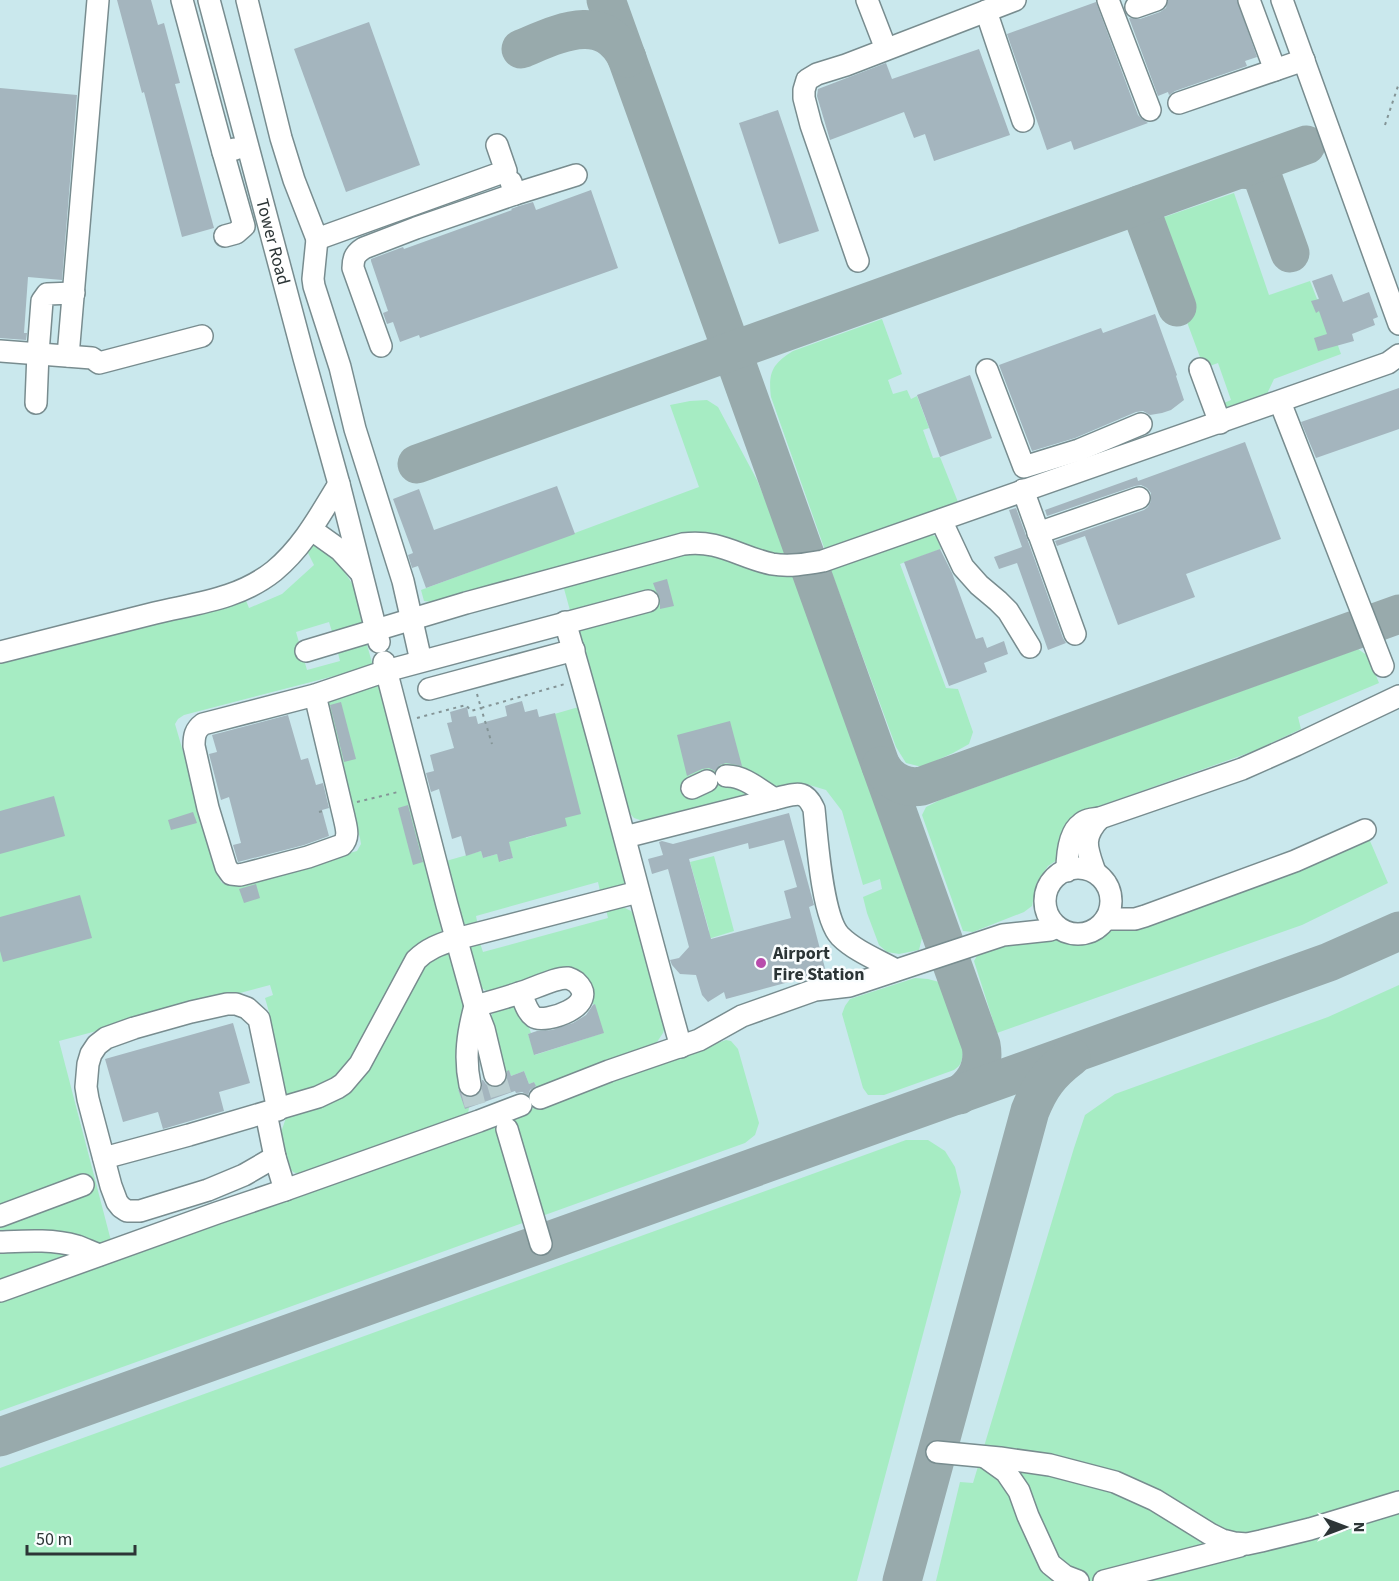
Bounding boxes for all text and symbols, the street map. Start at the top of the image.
street label: Tower Road [249,196,296,288]
place label: Airport Fire Station [772,941,865,987]
marker: Airport Fire Station [754,956,768,970]
north arrow [1315,1497,1375,1557]
scale bar [27,1518,135,1556]
text: N [1348,1522,1370,1532]
text: 50 m [36,1527,72,1552]

